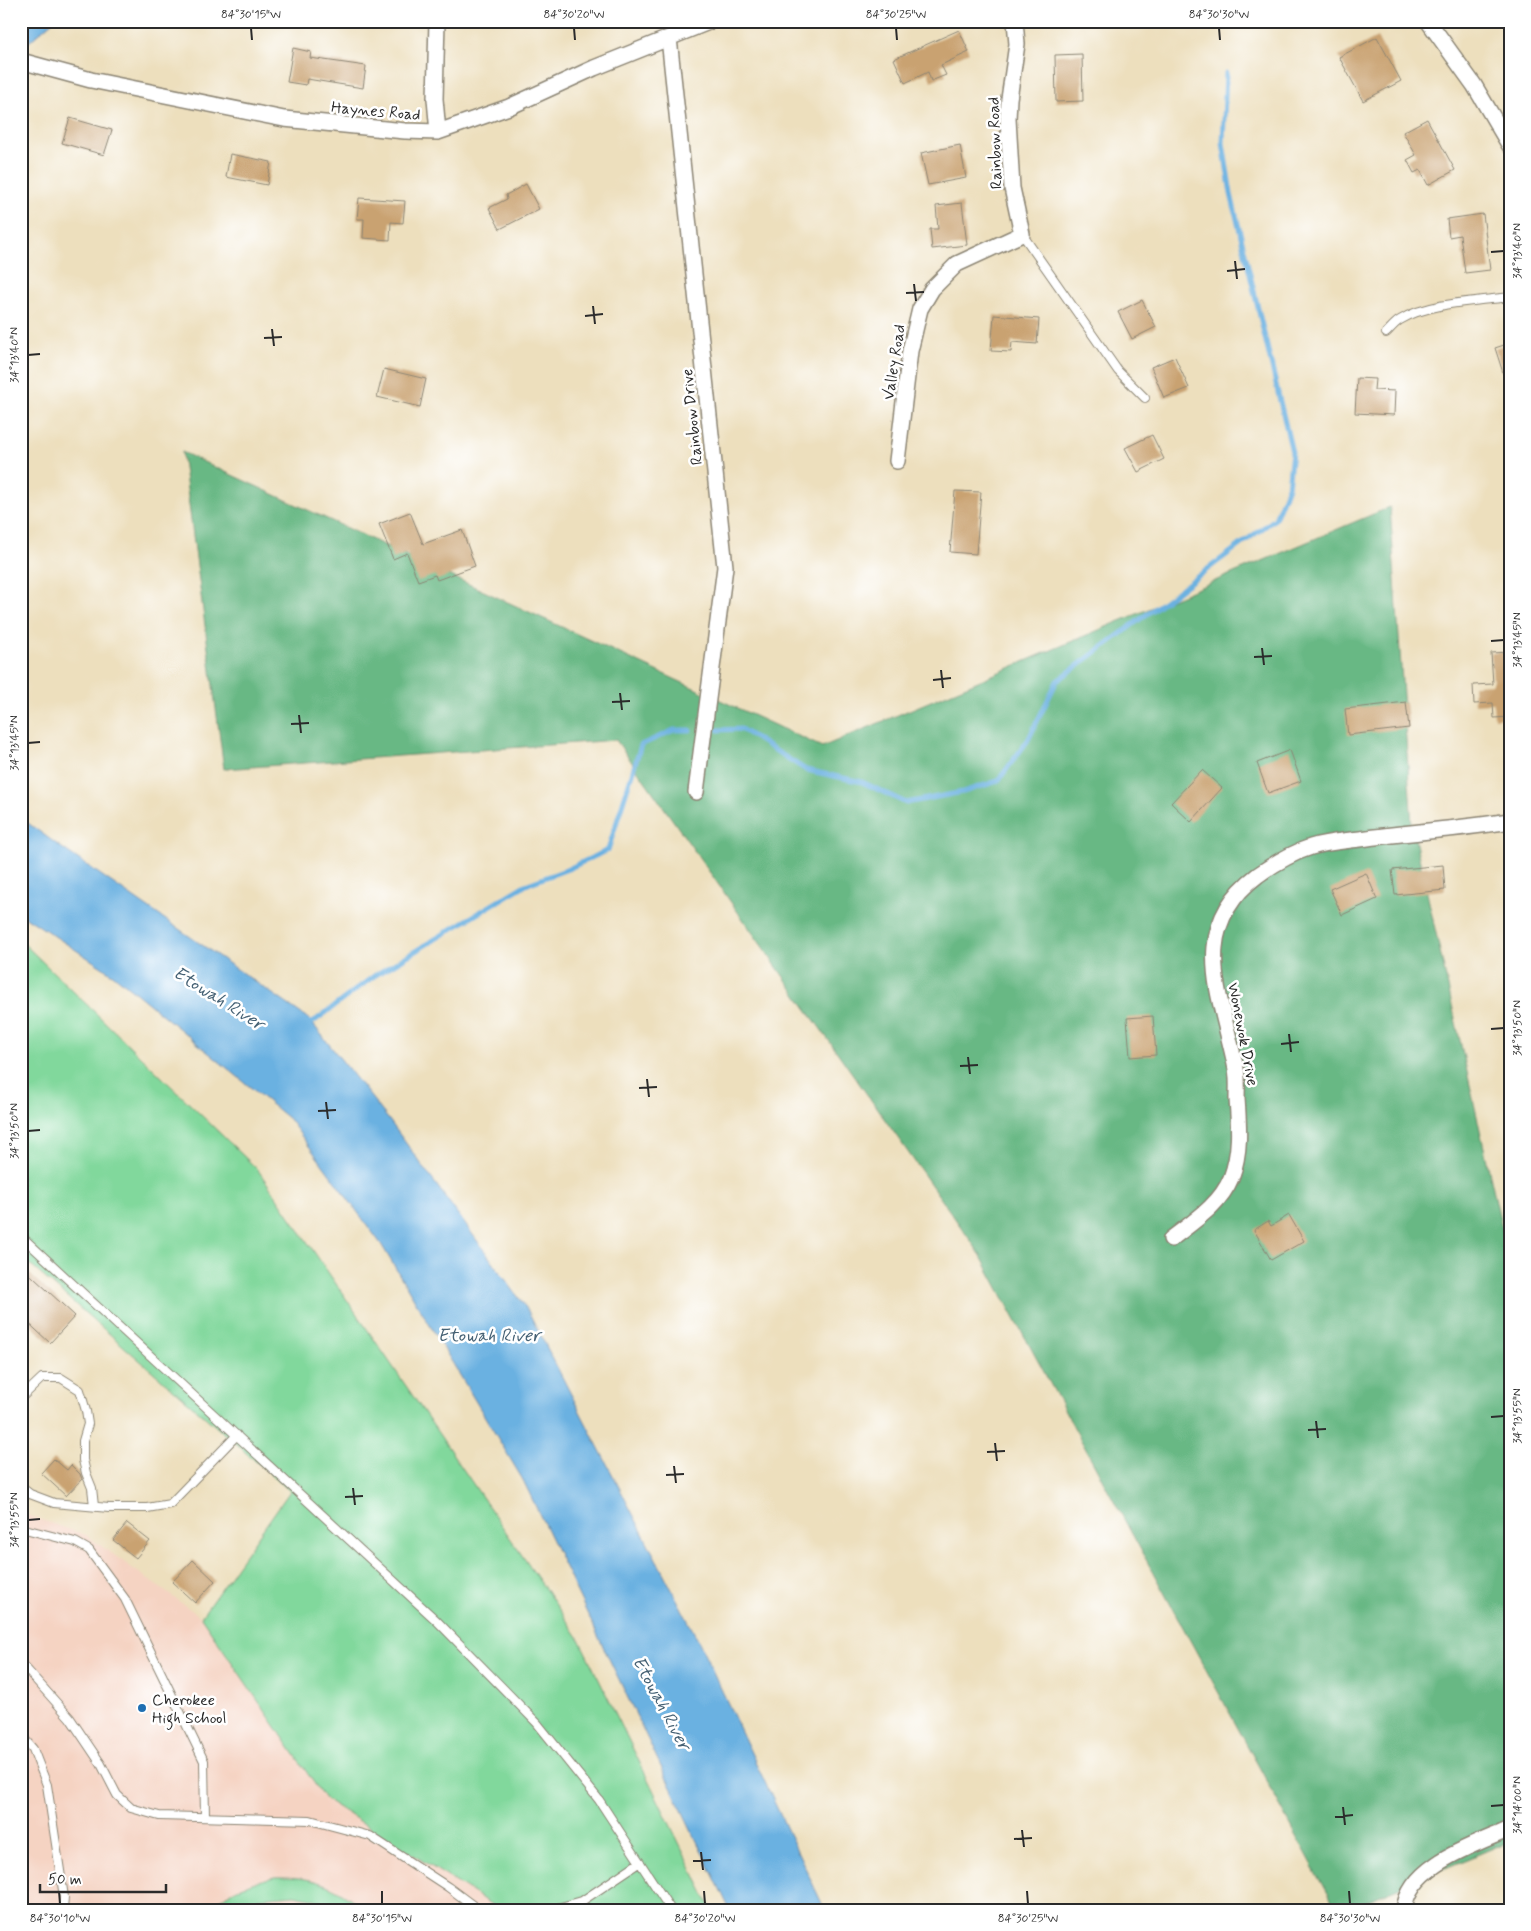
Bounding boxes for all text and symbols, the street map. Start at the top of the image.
text: 84°30'15"W [221,7,281,23]
text: 84°30'20"W [544,7,605,23]
text: 84°30'25"W [866,7,926,23]
text: 84°30'30"W [1189,7,1249,23]
street label: Rainbow Road [983,96,1008,190]
street label: Haynes Road [330,97,421,126]
text: 34°13'40"N [1510,223,1526,279]
street label: Valley Road [878,323,911,402]
text: 34°13'40"N [7,327,23,383]
street label: Rainbow Drive [677,368,708,466]
text: 34°13'45"N [1510,612,1526,668]
text: 34°13'45"N [7,715,23,771]
water label: Etowah River [168,961,271,1038]
street label: Wonewok Drive [1222,981,1263,1088]
text: 34°13'50"N [1510,1000,1526,1056]
text: 34°13'50"N [7,1103,23,1159]
water label: Etowah River [438,1324,543,1348]
text: 34°13'55"N [1510,1388,1526,1444]
text: 34°13'55"N [7,1492,23,1548]
water label: Etowah River [626,1652,697,1757]
place label: Cherokee High School [152,1690,227,1730]
marker: Cherokee High School [136,1702,148,1714]
text: 34°14'00"N [1510,1776,1526,1834]
scale bar [40,1861,166,1893]
text: 50 m [48,1870,82,1890]
text: 84°30'10"W [30,1911,90,1927]
text: 84°30'15"W [352,1911,412,1927]
text: 84°30'20"W [675,1911,736,1927]
text: 84°30'25"W [998,1911,1058,1927]
text: 84°30'30"W [1320,1911,1380,1927]

